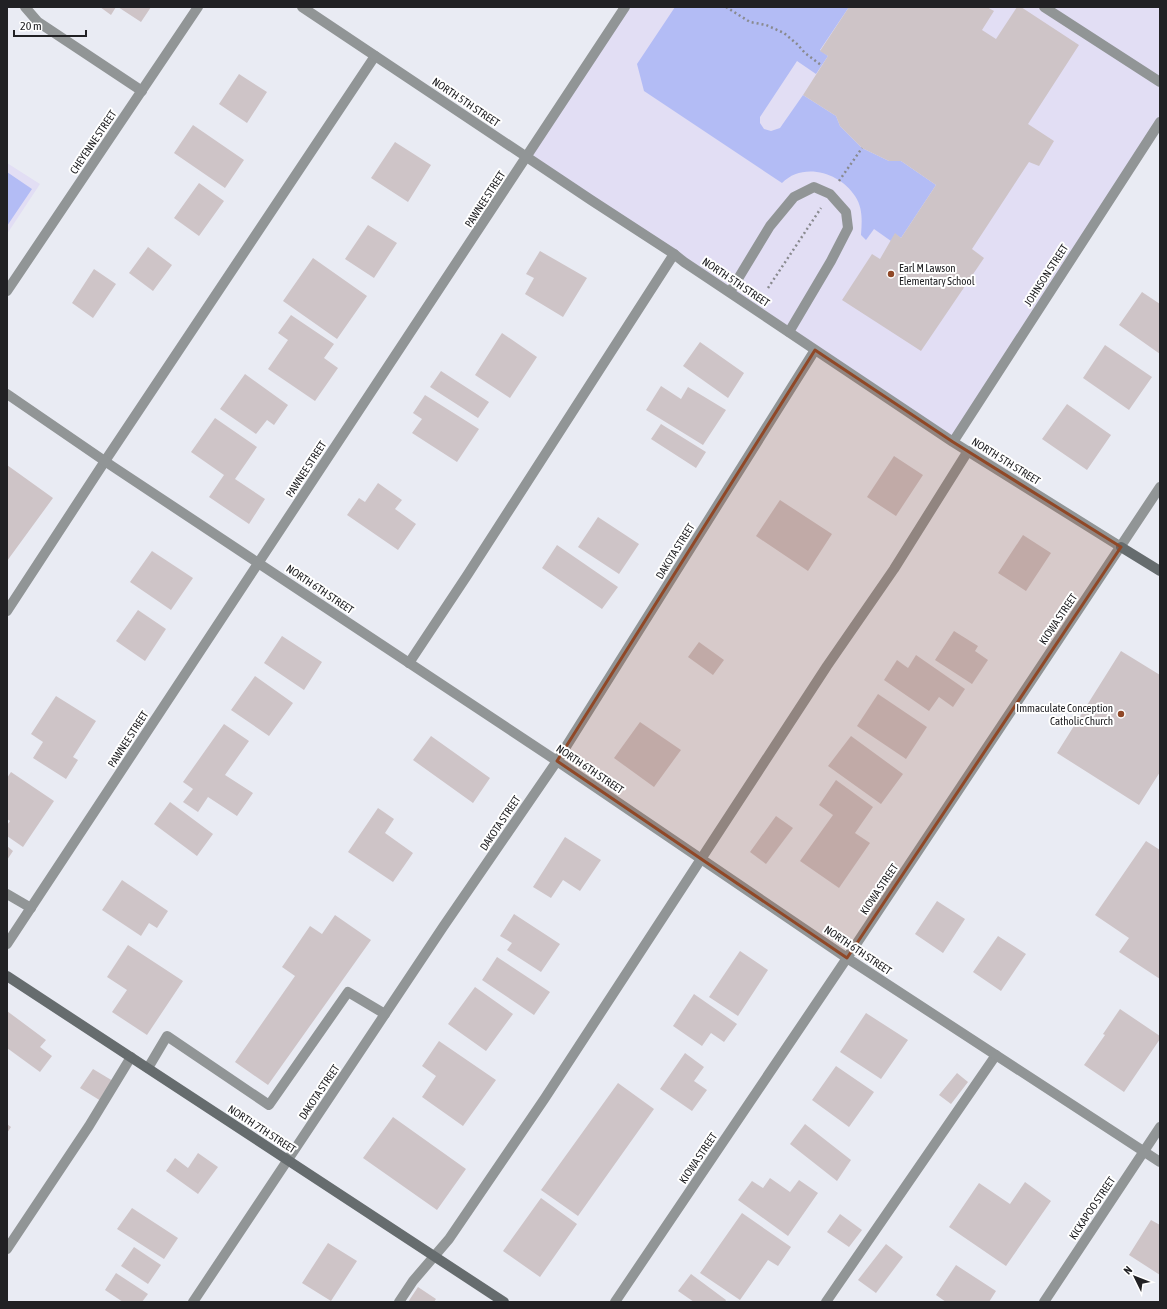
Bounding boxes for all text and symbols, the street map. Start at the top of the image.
scale bar [14,12,86,38]
text: 20 m [20,19,42,33]
street label: NORTH 5TH STREET [430,75,502,129]
street label: CHEYENNE STREET [67,108,119,176]
street label: PAWNEE STREET [462,168,508,229]
street label: JOHNSON STREET [1022,242,1070,308]
street label: NORTH 5TH STREET [700,255,772,309]
place label: Earl M Lawson Elementary School [899,262,975,287]
marker: Earl M Lawson Elementary School [886,269,896,279]
street label: NORTH 5TH STREET [970,435,1042,487]
street label: PAWNEE STREET [283,438,329,499]
street label: DAKOTA STREET [653,521,697,581]
street label: NORTH 6TH STREET [284,562,356,616]
street label: KIOWA STREET [1037,591,1079,647]
place label: Immaculate Conception Catholic Church [1016,702,1113,727]
street label: PAWNEE STREET [105,708,151,769]
marker: Immaculate Conception Catholic Church [1116,709,1126,719]
street label: NORTH 6TH STREET [554,742,626,796]
street label: DAKOTA STREET [477,793,523,853]
street label: KIOWA STREET [858,861,900,917]
street label: NORTH 6TH STREET [822,923,894,977]
street label: DAKOTA STREET [296,1062,342,1122]
street label: NORTH 7TH STREET [226,1103,298,1155]
street label: KIOWA STREET [677,1130,719,1186]
street label: KICKAPOO STREET [1067,1174,1117,1242]
north arrow [1115,1257,1155,1297]
text: N [1121,1264,1134,1277]

